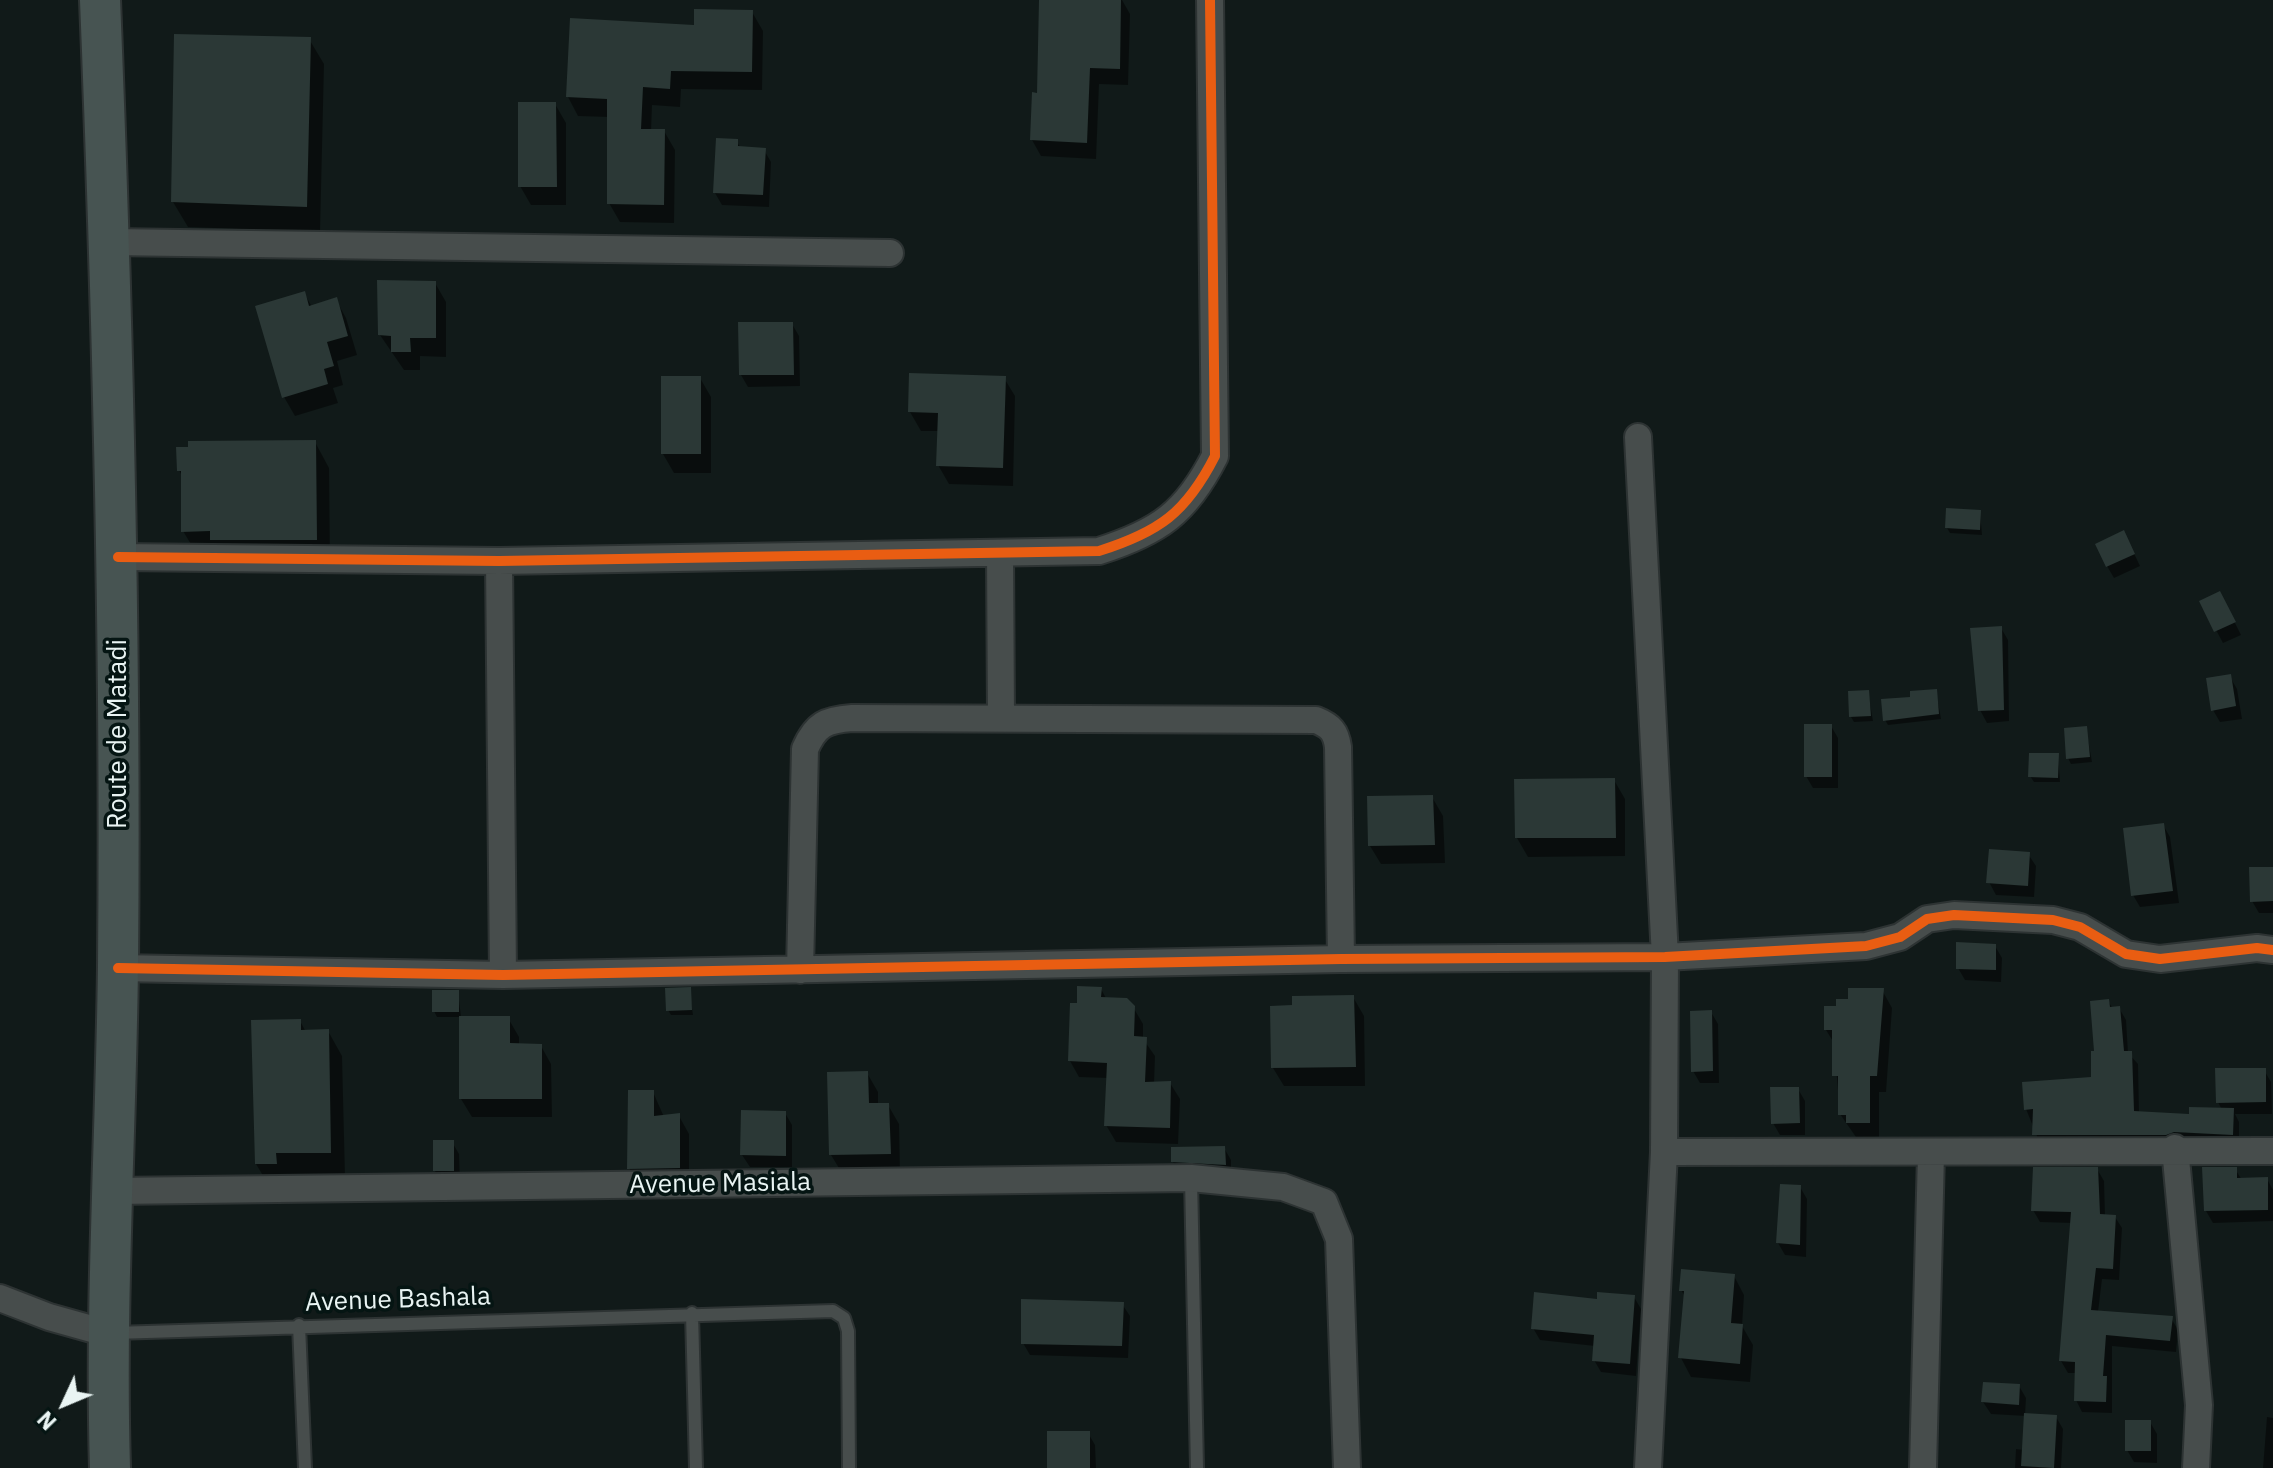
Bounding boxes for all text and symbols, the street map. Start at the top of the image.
street label: Route de Matadi [102,639,134,829]
street label: Avenue Masiala [629,1167,811,1201]
street label: Avenue Bashala [304,1281,492,1319]
north arrow [24,1364,104,1444]
text: N [30,1405,62,1437]

